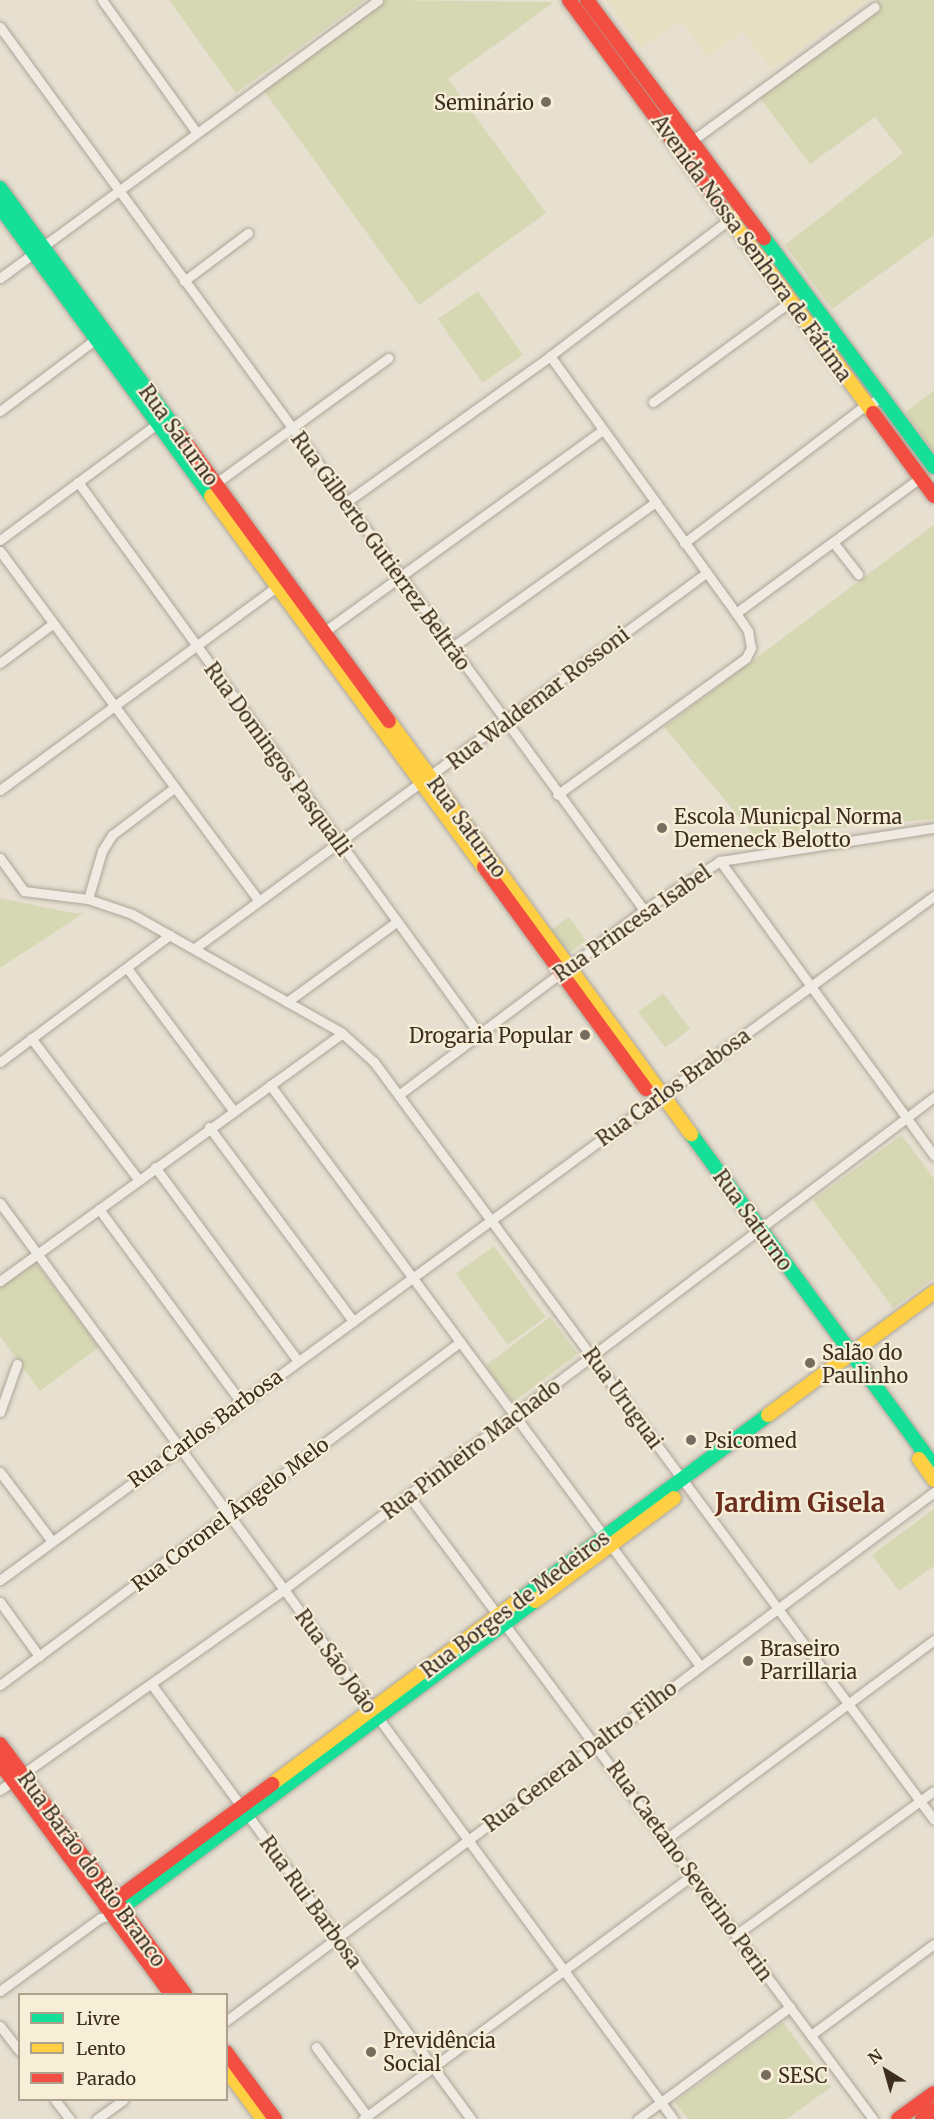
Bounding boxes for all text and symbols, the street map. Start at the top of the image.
place label: Seminário [434,90,534,114]
marker: Seminário [539,95,553,109]
street label: Avenida Nossa Senhora de Fátima [647,110,857,386]
street label: Rua Saturno [134,380,224,490]
street label: Rua Gilberto Gutierrez Beltrão [286,427,476,675]
street label: Rua Waldemar Rossoni [442,622,634,774]
street label: Rua Domingos Pasqualli [200,657,356,861]
street label: Rua Saturno [422,772,512,882]
place label: Escola Municpal Norma Demeneck Belotto [674,804,902,851]
marker: Escola Municpal Norma Demeneck Belotto [655,821,669,835]
street label: Rua Princesa Isabel [549,860,715,986]
place label: Drogaria Popular [409,1023,573,1047]
street label: Rua Carlos Brabosa [591,1023,755,1151]
marker: Drogaria Popular [578,1028,592,1042]
street label: Rua Saturno [708,1165,798,1275]
place label: Salão do Paulinho [822,1340,908,1387]
street label: Rua Uruguai [578,1343,668,1453]
marker: Salão do Paulinho [803,1356,817,1370]
street label: Rua Carlos Barbosa [123,1364,287,1492]
street label: Rua Pinheiro Machado [377,1374,565,1524]
place label: Psicomed [704,1428,797,1452]
marker: Psicomed [682,1431,700,1449]
street label: Rua Coronel Ângelo Melo [127,1432,333,1596]
district label: Jardim Gisela [715,1487,885,1519]
street label: Rua Borges de Medeiros [416,1525,614,1683]
street label: Rua São João [290,1604,382,1718]
place label: Braseiro Parrillaria [760,1637,857,1684]
marker: Braseiro Parrillaria [741,1654,755,1668]
street label: Rua General Daltro Filho [479,1676,681,1836]
street label: Rua Caetano Severino Perin [602,1756,778,1986]
street label: Rua Barão do Rio Branco [13,1767,171,1971]
street label: Rua Rui Barbosa [255,1831,367,1973]
legend [18,1993,228,2101]
text: Livre [76,2007,120,2030]
place label: Previdência Social [383,2028,496,2075]
text: Lento [76,2037,126,2060]
north arrow [856,2041,916,2101]
marker: Previdência Social [364,2045,378,2059]
text: N [864,2045,886,2068]
place label: SESC [778,2063,828,2087]
text: Parado [76,2067,136,2090]
marker: SESC [759,2068,773,2082]

